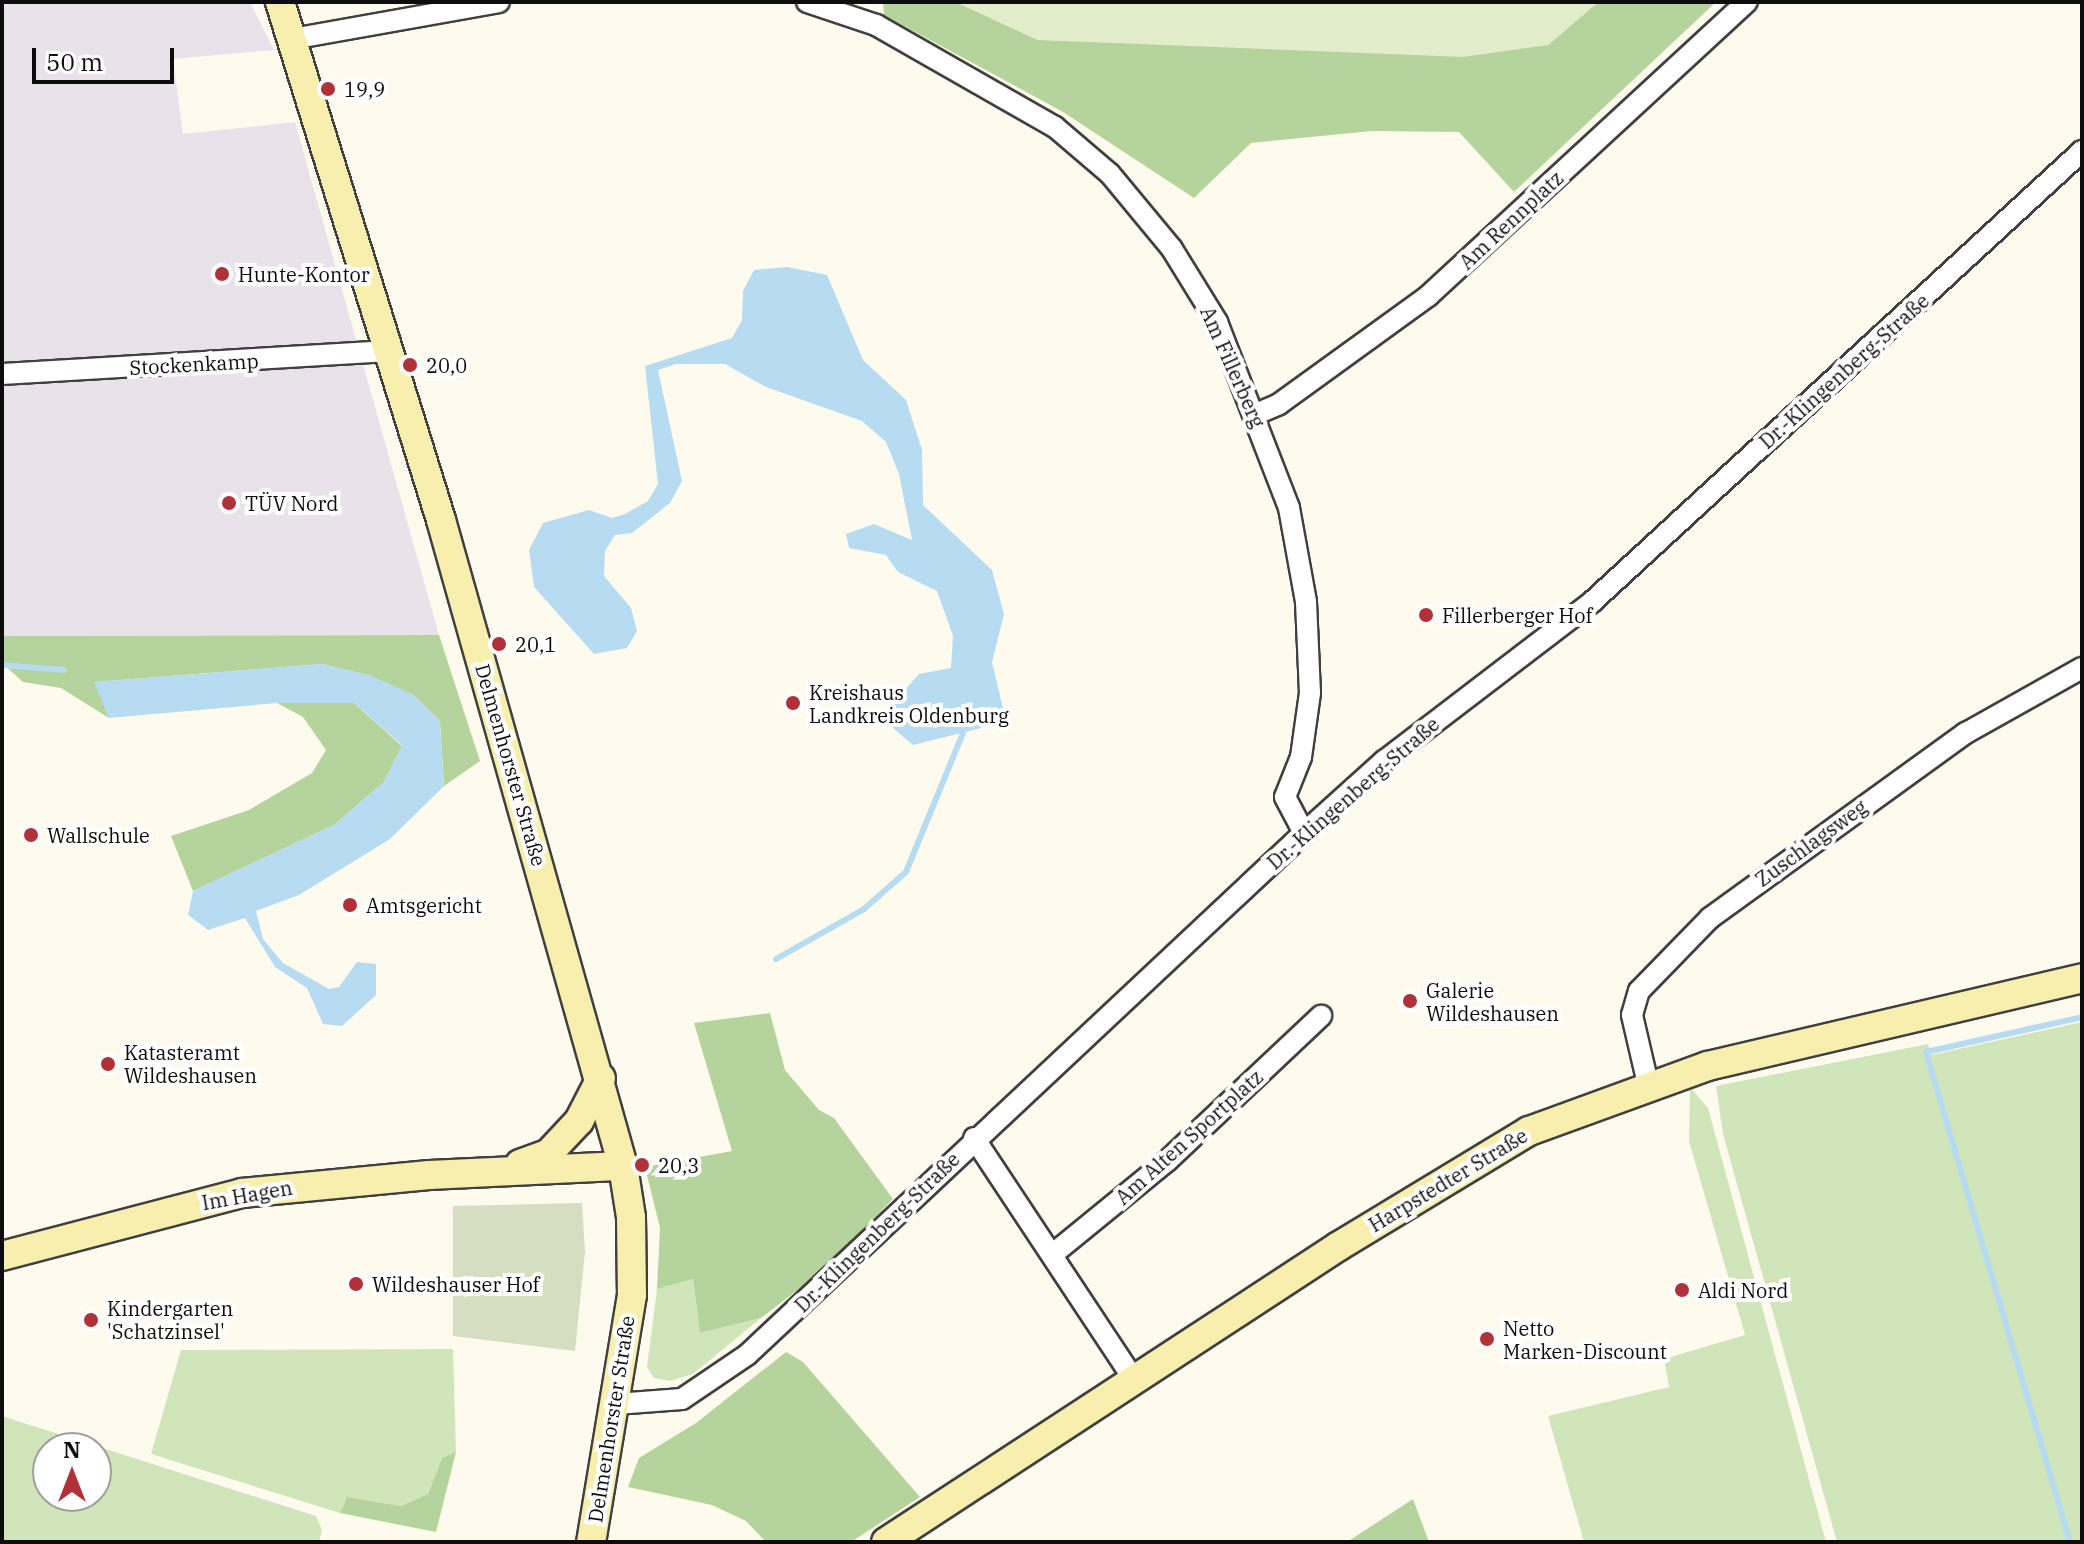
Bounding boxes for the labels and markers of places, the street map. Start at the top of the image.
place label: 19,9 [344,77,385,101]
marker: 19,9 [319,80,337,98]
place label: Hunte-Kontor [238,262,370,286]
marker: Hunte-Kontor [213,265,231,283]
place label: 20,0 [426,353,467,377]
marker: 20,0 [401,356,419,374]
place label: TÜV Nord [245,491,338,515]
marker: TÜV Nord [220,494,238,512]
place label: Fillerberger Hof [1442,603,1592,627]
marker: Fillerberger Hof [1417,606,1435,624]
place label: 20,1 [515,632,556,656]
marker: 20,1 [490,635,508,653]
place label: Kreishaus Landkreis Oldenburg [809,680,1009,727]
marker: Kreishaus Landkreis Oldenburg [784,694,802,712]
place label: Wallschule [47,823,150,847]
marker: Wallschule [22,826,40,844]
place label: Amtsgericht [366,893,482,917]
marker: Amtsgericht [341,896,359,914]
place label: Galerie Wildeshausen [1426,978,1559,1025]
marker: Galerie Wildeshausen [1401,992,1419,1010]
place label: Katasteramt Wildeshausen [124,1040,257,1087]
marker: Katasteramt Wildeshausen [99,1055,117,1073]
place label: 20,3 [658,1153,699,1177]
marker: 20,3 [633,1156,651,1174]
place label: Wildeshauser Hof [372,1272,539,1296]
marker: Wildeshauser Hof [347,1275,365,1293]
place label: Aldi Nord [1698,1278,1788,1302]
marker: Aldi Nord [1673,1281,1691,1299]
place label: Kindergarten 'Schatzinsel' [107,1296,233,1343]
marker: Kindergarten 'Schatzinsel' [82,1311,100,1329]
place label: Netto Marken-Discount [1503,1316,1667,1363]
marker: Netto Marken-Discount [1478,1330,1496,1348]

